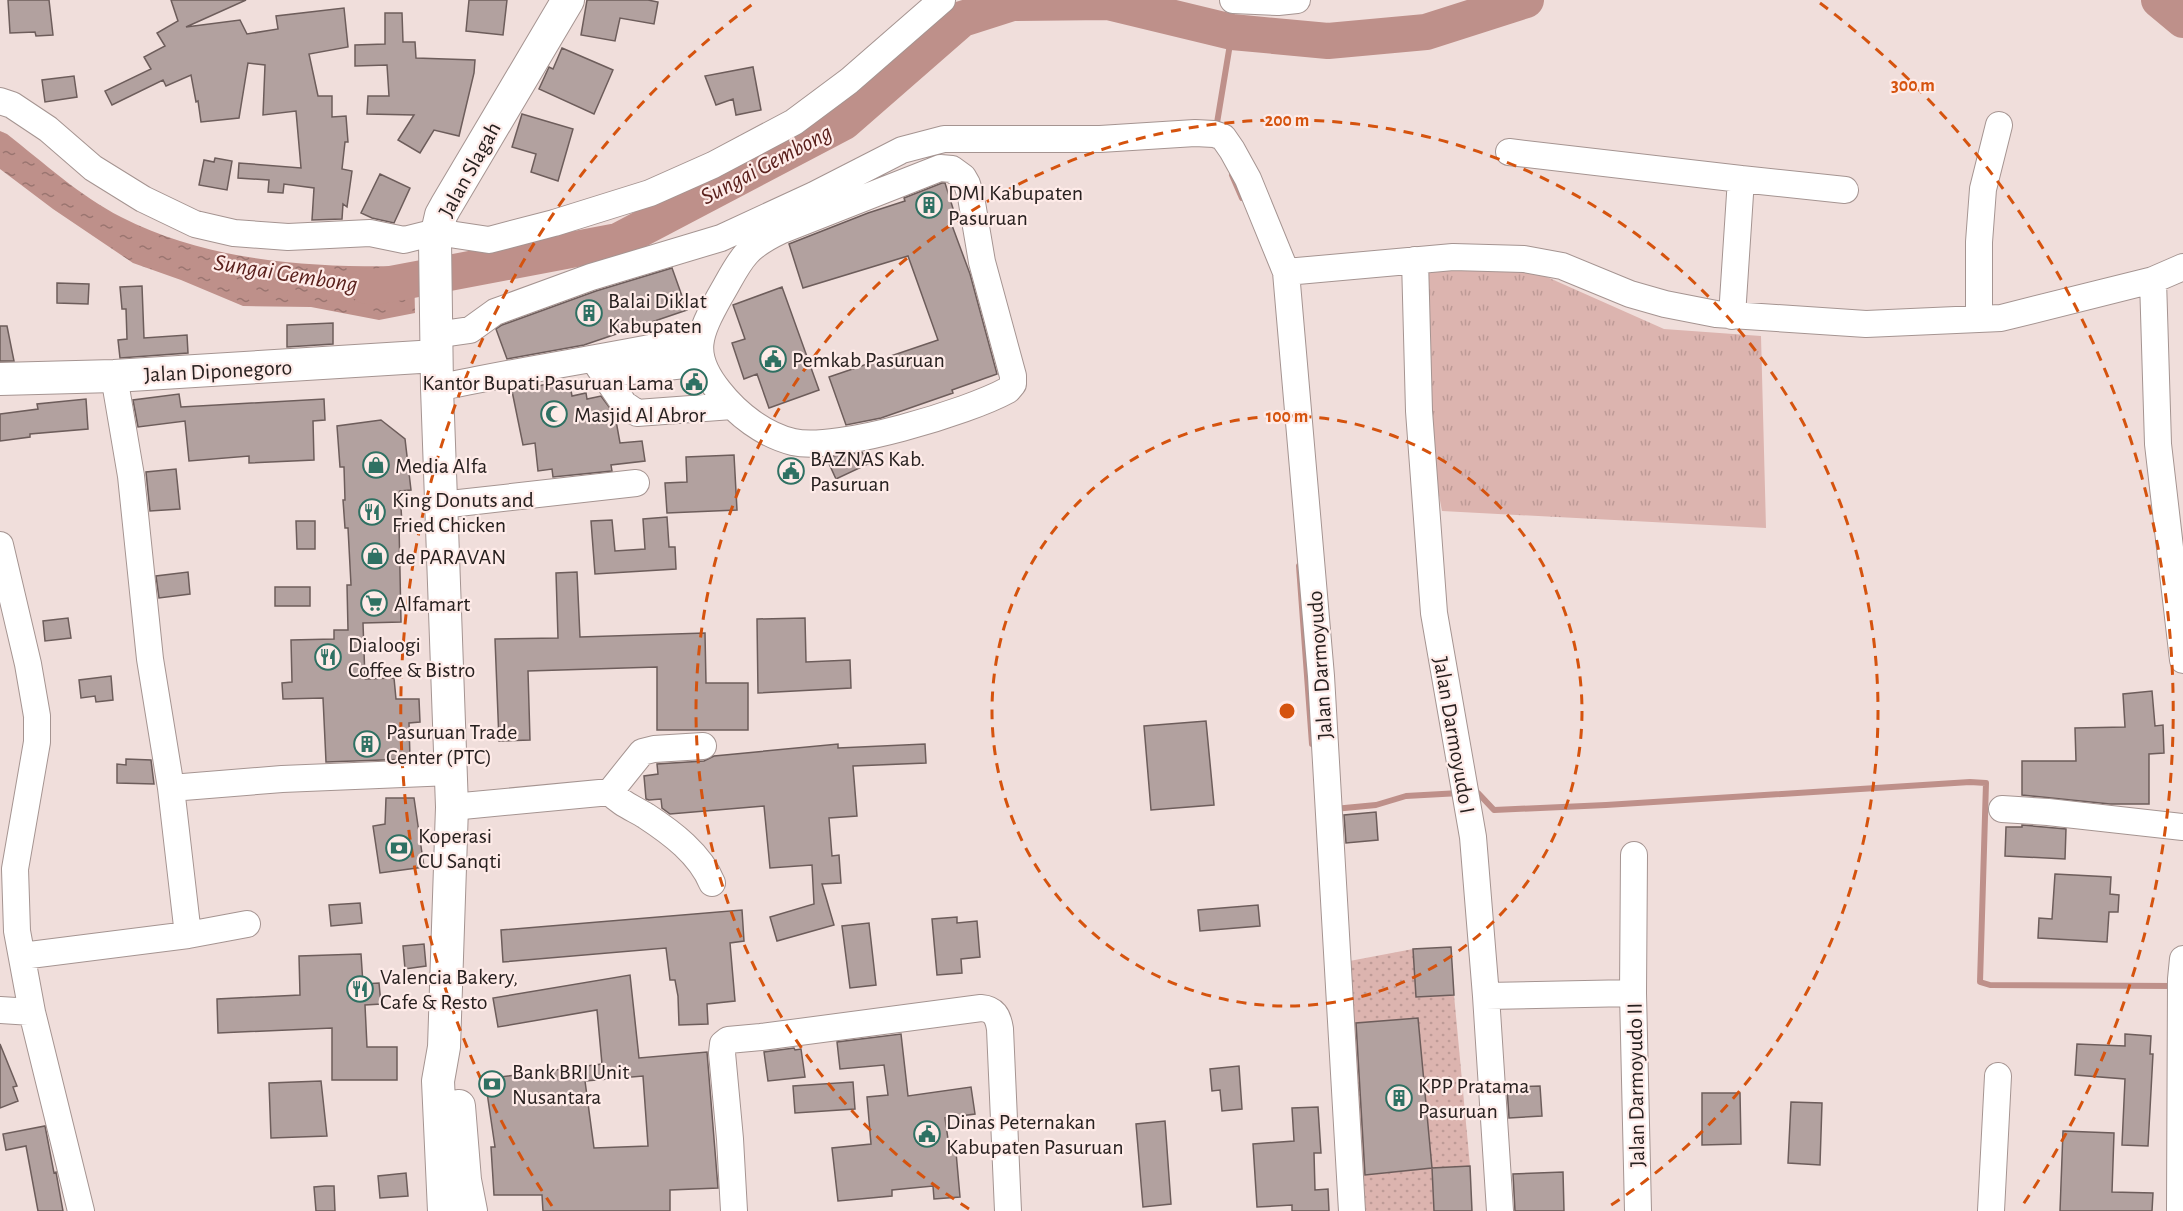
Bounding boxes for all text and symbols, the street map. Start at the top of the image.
text: 300 m [1891,77,1935,95]
text: 200 m [1265,112,1309,130]
street label: Jalan Slagah [435,118,505,221]
water label: Sungai Gembong [697,120,836,210]
place label: DMI Kabupaten Pasuruan [948,182,1083,229]
building icon: DMI Kabupaten Pasuruan [914,190,944,220]
water label: Sungai Gembong [212,251,359,297]
place label: Balai Diklat Kabupaten [608,290,707,337]
building icon: Balai Diklat Kabupaten [574,298,604,328]
public building icon: Pemkab Pasuruan [758,344,788,374]
place label: Pemkab Pasuruan [792,349,945,371]
street label: Jalan Diponegoro [143,356,293,386]
public building icon: Kantor Bupati Pasuruan Lama [679,367,709,397]
place label: Kantor Bupati Pasuruan Lama [422,372,674,394]
mosque icon: Masjid Al Abror [539,399,569,429]
place label: Masjid Al Abror [574,404,706,426]
text: 100 m [1266,408,1308,426]
place label: BAZNAS Kab. Pasuruan [810,448,925,495]
shop icon: Media Alfa [361,450,391,480]
place label: Media Alfa [395,455,487,477]
public building icon: BAZNAS Kab. Pasuruan [776,456,806,486]
place label: King Donuts and Fried Chicken [392,489,534,536]
restaurant icon: King Donuts and Fried Chicken [357,497,387,527]
shop icon: de PARAVAN [360,541,390,571]
place label: de PARAVAN [394,546,506,568]
supermarket icon: Alfamart [359,588,389,618]
street label: Jalan Darmoyudo [1304,590,1336,740]
place label: Alfamart [394,593,470,615]
place label: Dialoogi Coffee & Bistro [348,634,475,681]
restaurant icon: Dialoogi Coffee & Bistro [313,642,343,672]
street label: Jalan Darmoyudo I [1429,655,1479,815]
centre of rings [1277,701,1297,721]
place label: Pasuruan Trade Center (PTC) [386,721,517,768]
building icon: Pasuruan Trade Center (PTC) [352,729,382,759]
place label: Koperasi CU Sanqti [418,825,502,872]
bank icon: Koperasi CU Sanqti [384,833,414,863]
place label: Valencia Bakery, Cafe & Resto [380,966,518,1013]
restaurant icon: Valencia Bakery, Cafe & Resto [345,974,375,1004]
street label: Jalan Darmoyudo II [1624,1003,1648,1167]
place label: Bank BRI Unit Nusantara [512,1061,629,1108]
bank icon: Bank BRI Unit Nusantara [477,1069,507,1099]
place label: KPP Pratama Pasuruan [1418,1075,1529,1122]
building icon: KPP Pratama Pasuruan [1384,1083,1414,1113]
place label: Dinas Peternakan Kabupaten Pasuruan [946,1111,1124,1158]
public building icon: Dinas Peternakan Kabupaten Pasuruan [912,1119,942,1149]

